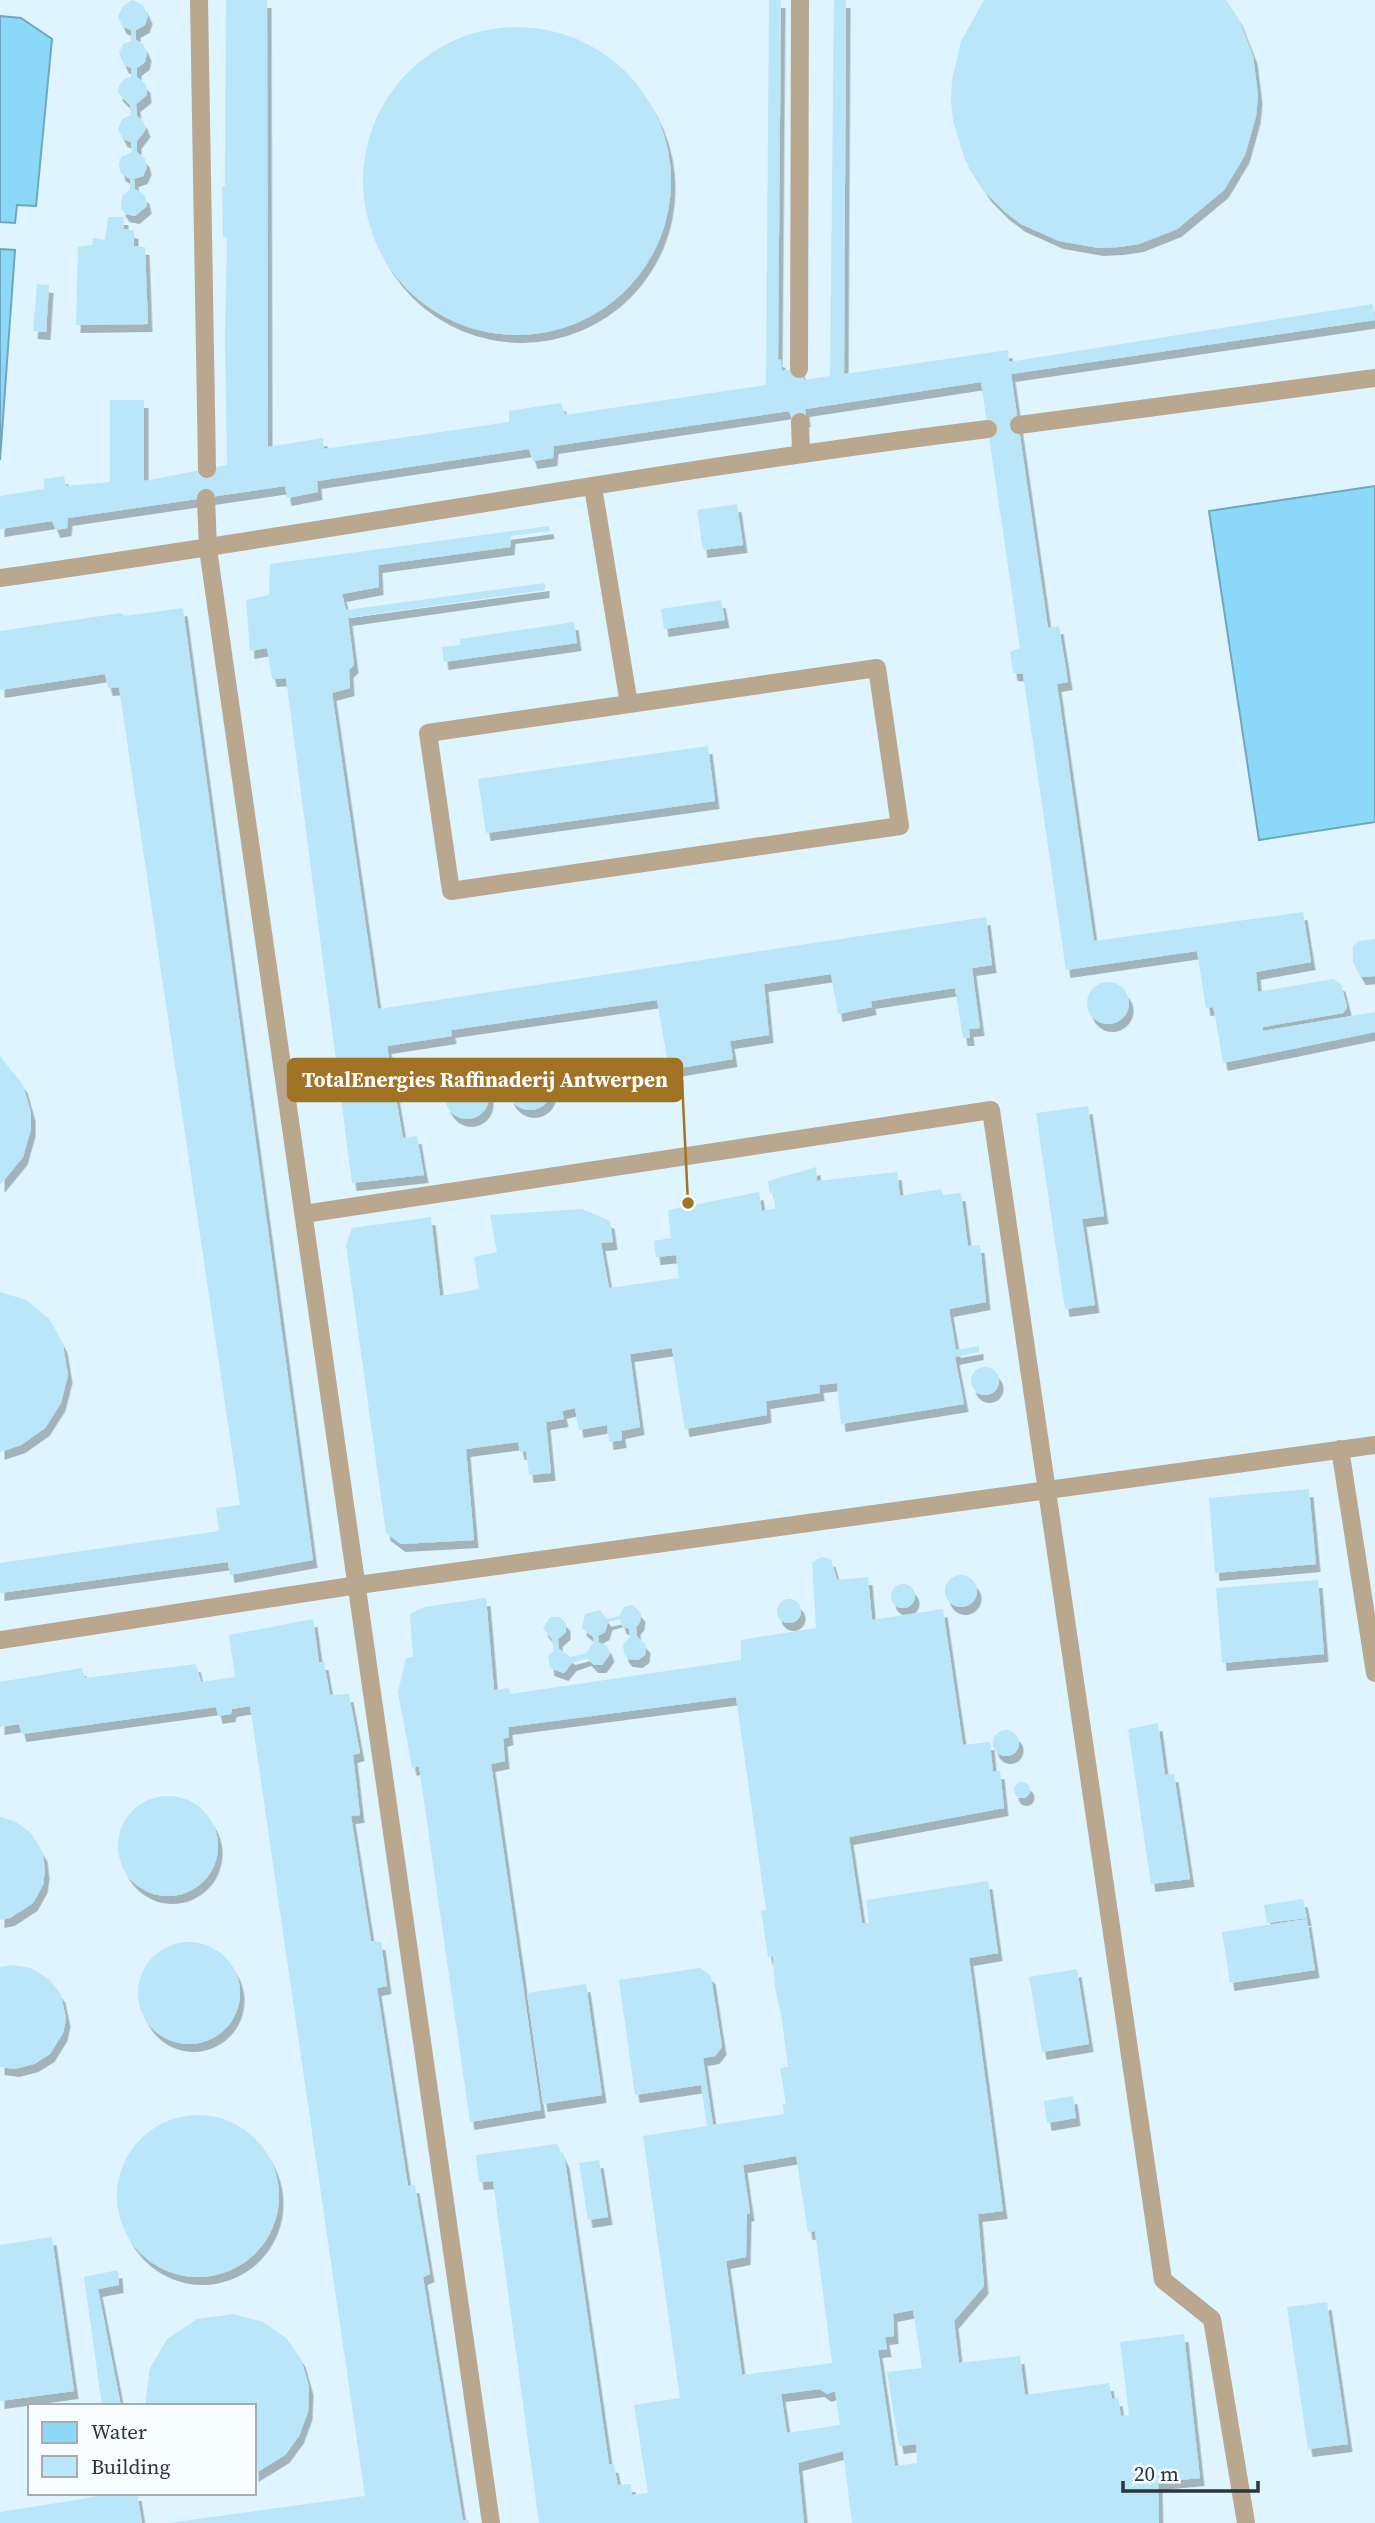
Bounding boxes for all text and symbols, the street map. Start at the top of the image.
callout: TotalEnergies Raffinaderij Antwerpen [288,1059,682,1101]
text: TotalEnergies Raffinaderij Antwerpen [302,1065,668,1094]
legend [28,2404,256,2495]
text: Water [91,2417,147,2446]
scale bar [1123,2450,1258,2494]
text: Building [91,2452,170,2481]
text: 20 m [1134,2459,1179,2488]

